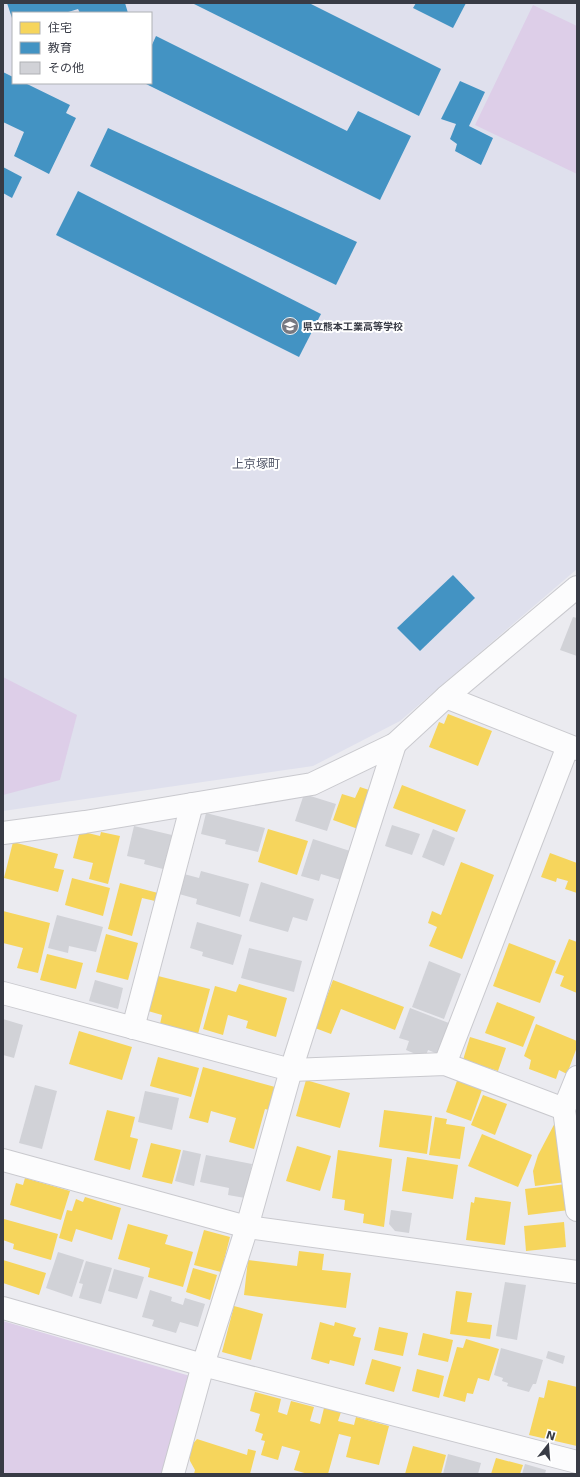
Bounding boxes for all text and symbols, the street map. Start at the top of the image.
legend [12,12,152,84]
text: 住宅 [48,21,72,35]
text: 教育 [48,41,72,55]
text: その他 [48,61,84,75]
school or university icon: 県立熊本工業高等学校 [280,316,300,336]
place label: 県立熊本工業高等学校 [303,321,403,332]
district label: 上京塚町 [232,457,280,471]
north arrow [528,1425,568,1465]
text: N [544,1428,557,1443]

